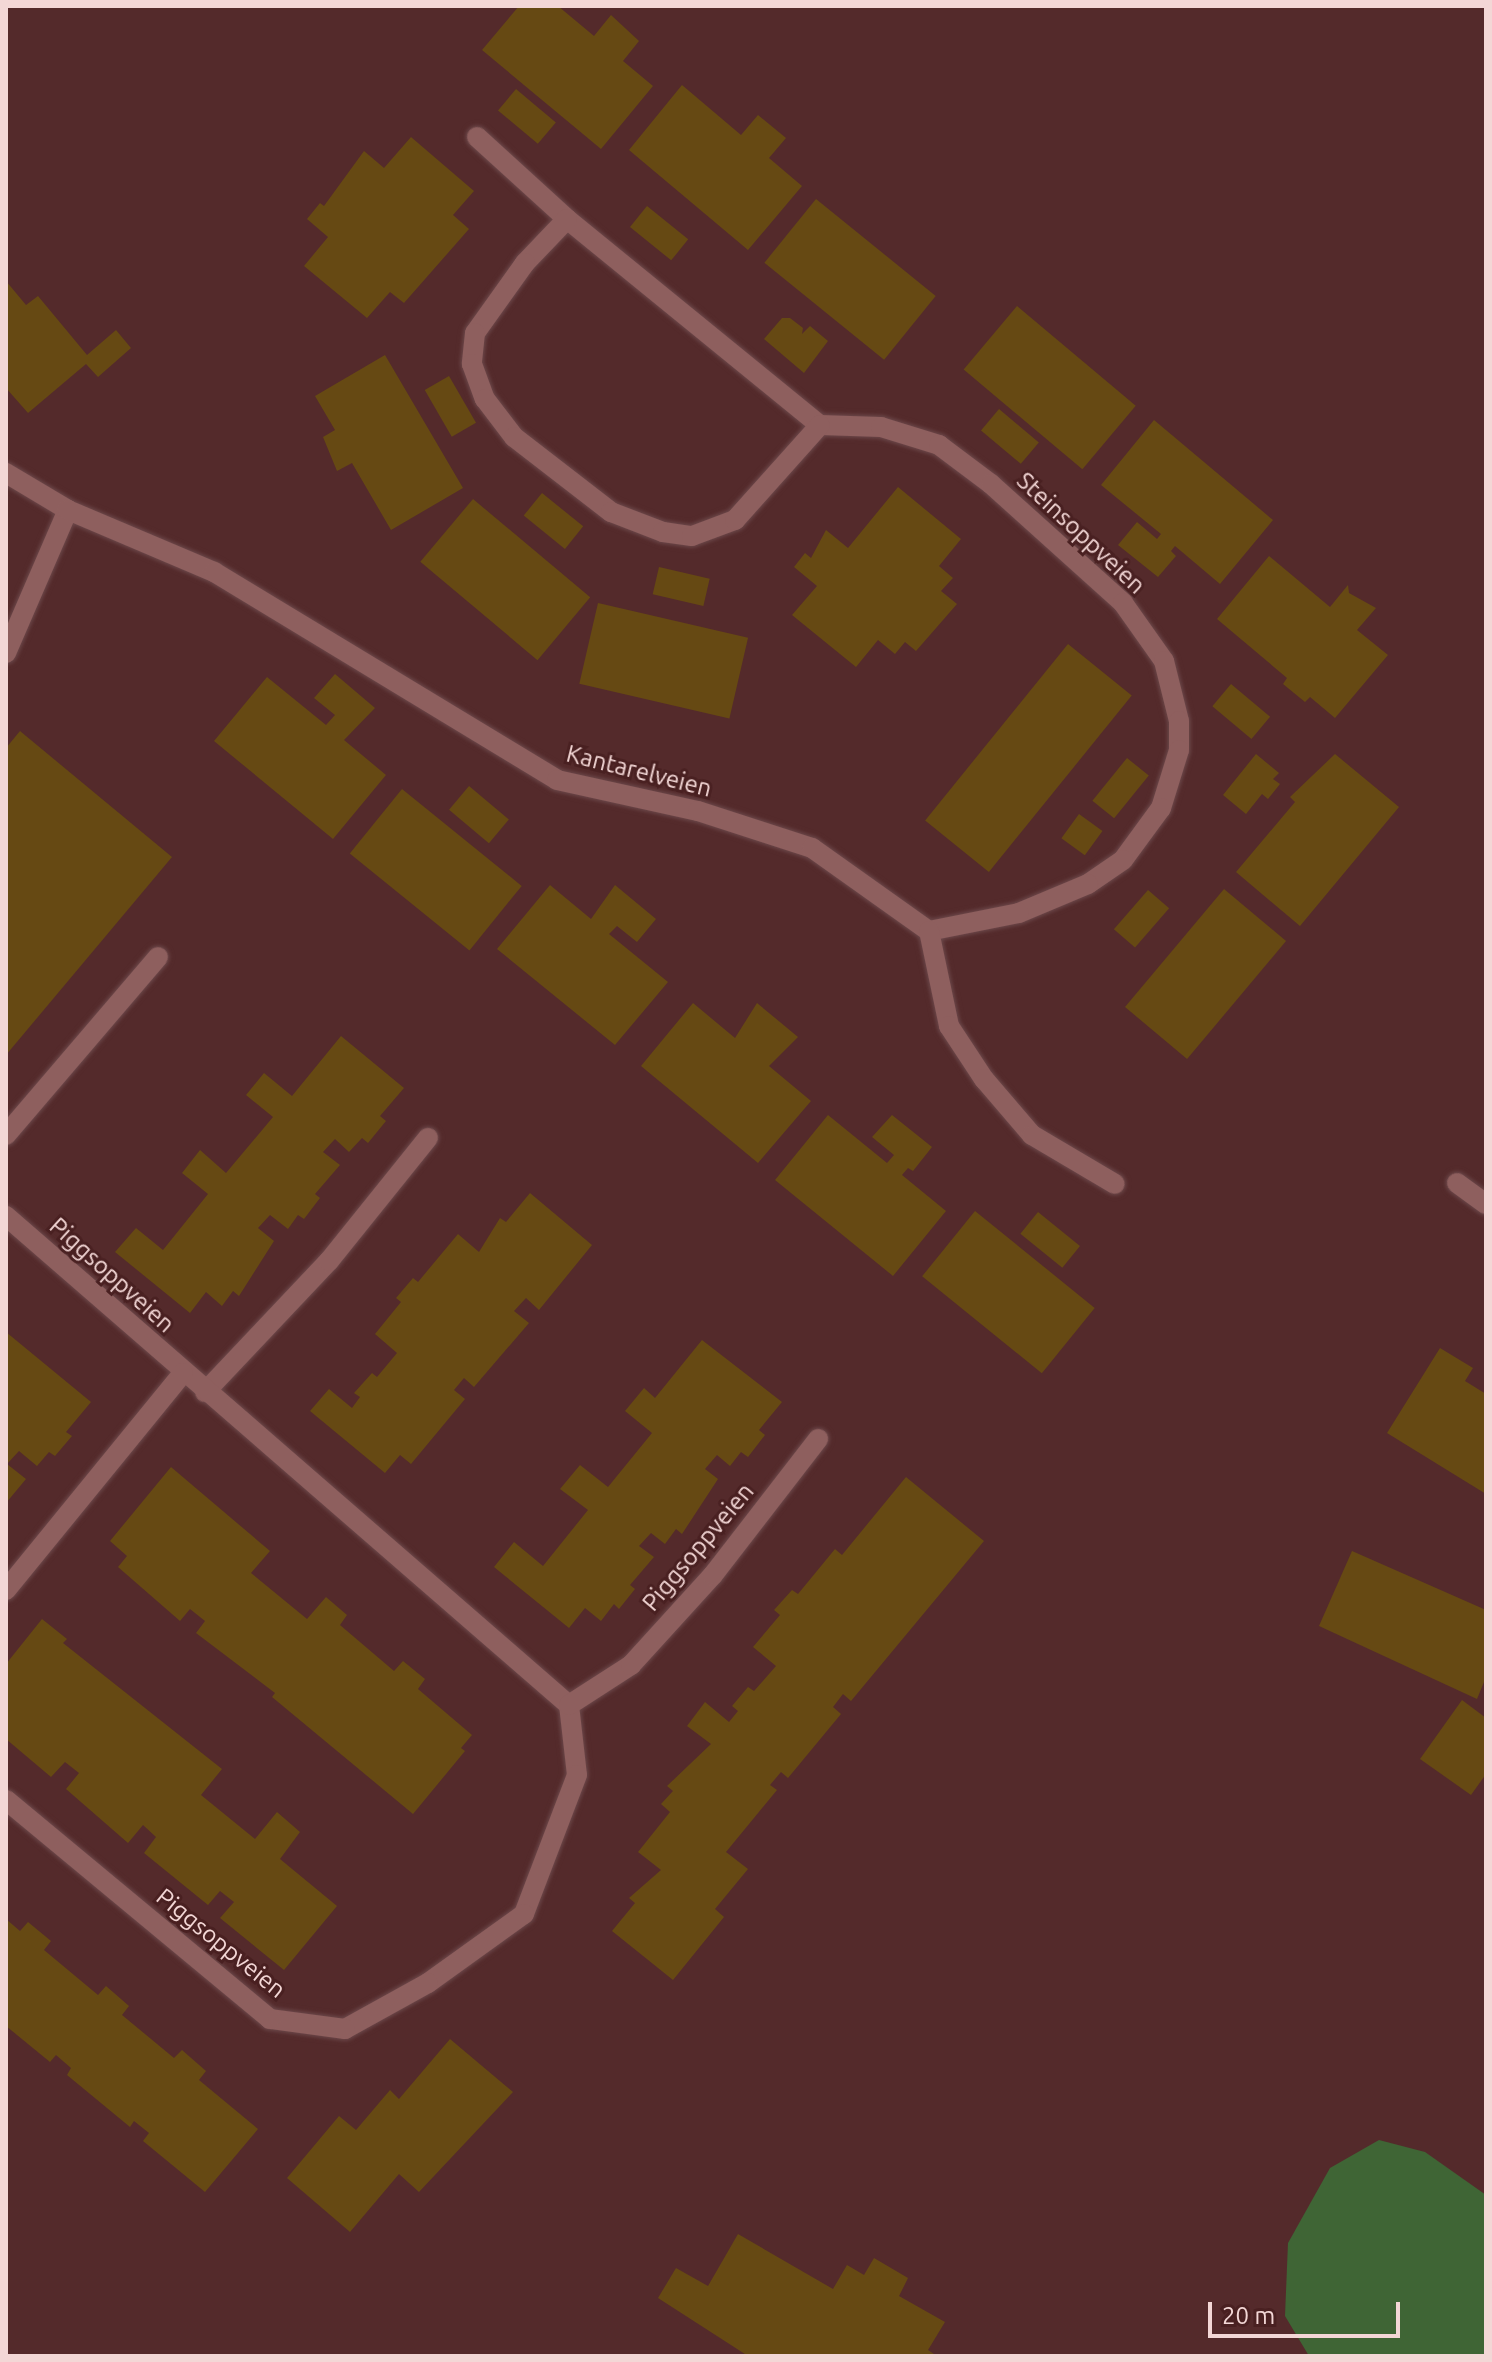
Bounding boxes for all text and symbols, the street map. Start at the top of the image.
street label: Steinsoppveien [1011,466,1151,600]
street label: Kantarelveien [563,739,715,803]
street label: Piggsoppveien [44,1211,180,1339]
street label: Piggsoppveien [636,1477,760,1617]
street label: Piggsoppveien [151,1882,291,2004]
scale bar [1212,2286,1404,2336]
text: 20 m [1222,2302,1275,2329]

